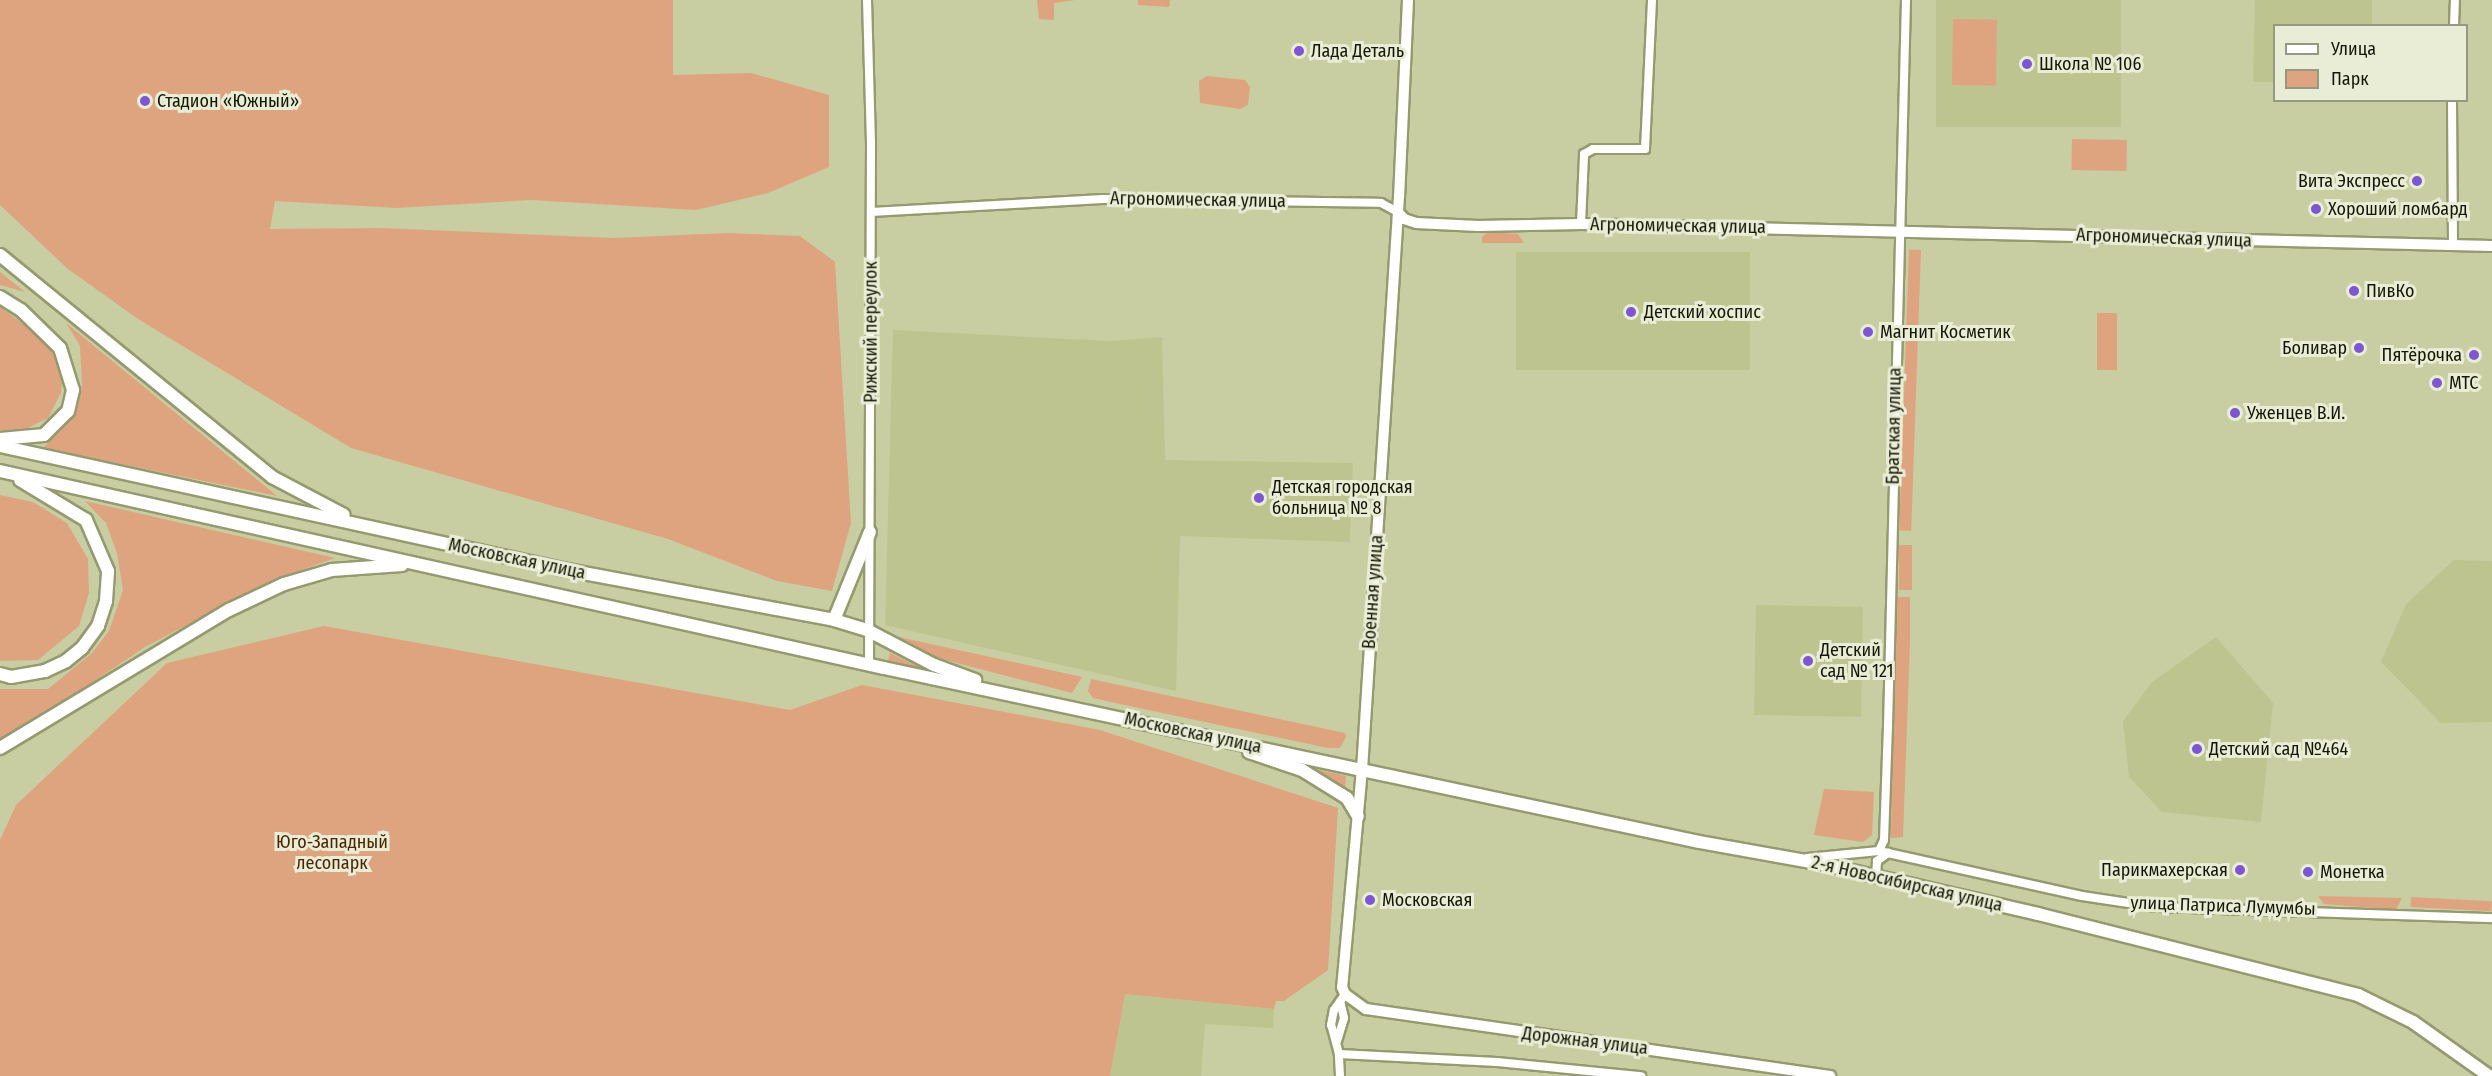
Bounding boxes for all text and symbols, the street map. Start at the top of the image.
legend [2273,24,2468,102]
text: Улица [2331,38,2376,60]
place label: Лада Деталь [1311,40,1404,62]
marker: Лада Деталь [1292,44,1306,58]
place label: Школа № 106 [2039,53,2141,75]
marker: Школа № 106 [2020,57,2034,71]
text: Парк [2331,68,2369,90]
place label: Стадион «Южный» [157,90,299,112]
marker: Стадион «Южный» [138,94,152,108]
place label: Вита Экспресс [2298,170,2405,192]
marker: Вита Экспресс [2410,174,2424,188]
street label: Агрономическая улица [1110,188,1286,212]
place label: Хороший ломбард [2328,198,2468,220]
marker: Хороший ломбард [2309,202,2323,216]
street label: Агрономическая улица [1590,214,1766,238]
street label: Агрономическая улица [2076,224,2252,252]
street label: Рижский переулок [860,261,882,403]
place label: ПивКо [2366,280,2414,302]
marker: ПивКо [2347,284,2361,298]
place label: Детский хоспис [1644,301,1761,323]
marker: Детский хоспис [1622,303,1640,321]
place label: Магнит Косметик [1880,321,2011,343]
marker: Магнит Косметик [1861,325,1875,339]
place label: Боливар [2282,337,2347,359]
marker: Боливар [2352,341,2366,355]
place label: Пятёрочка [2382,344,2462,366]
marker: Пятёрочка [2467,348,2481,362]
street label: Братская улица [1882,367,1906,485]
place label: МТС [2449,372,2478,394]
marker: МТС [2430,376,2444,390]
place label: Уженцев В.И. [2247,402,2345,424]
marker: Уженцев В.И. [2228,406,2242,420]
place label: Детская городская больница № 8 [1272,477,1413,520]
marker: Детская городская больница № 8 [1250,489,1268,507]
street label: Московская улица [446,534,588,584]
street label: Военная улица [1358,534,1388,650]
place label: Детский сад № 121 [1820,640,1894,682]
marker: Детский сад № 121 [1801,654,1815,668]
street label: Московская улица [1122,708,1264,758]
place label: Детский сад №464 [2209,738,2348,760]
marker: Детский сад №464 [2190,742,2204,756]
park label: Юго-Западный лесопарк [276,832,388,874]
street label: 2-я Новосибирская улица [1809,852,2005,916]
place label: Парикмахерская [2101,859,2228,881]
place label: Монетка [2320,861,2385,883]
marker: Парикмахерская [2233,863,2247,877]
marker: Монетка [2301,865,2315,879]
place label: Московская [1382,889,1472,911]
street label: улица Патриса Лумумбы [2130,892,2316,920]
marker: Московская [1363,893,1377,907]
street label: Дорожная улица [1521,1023,1649,1059]

